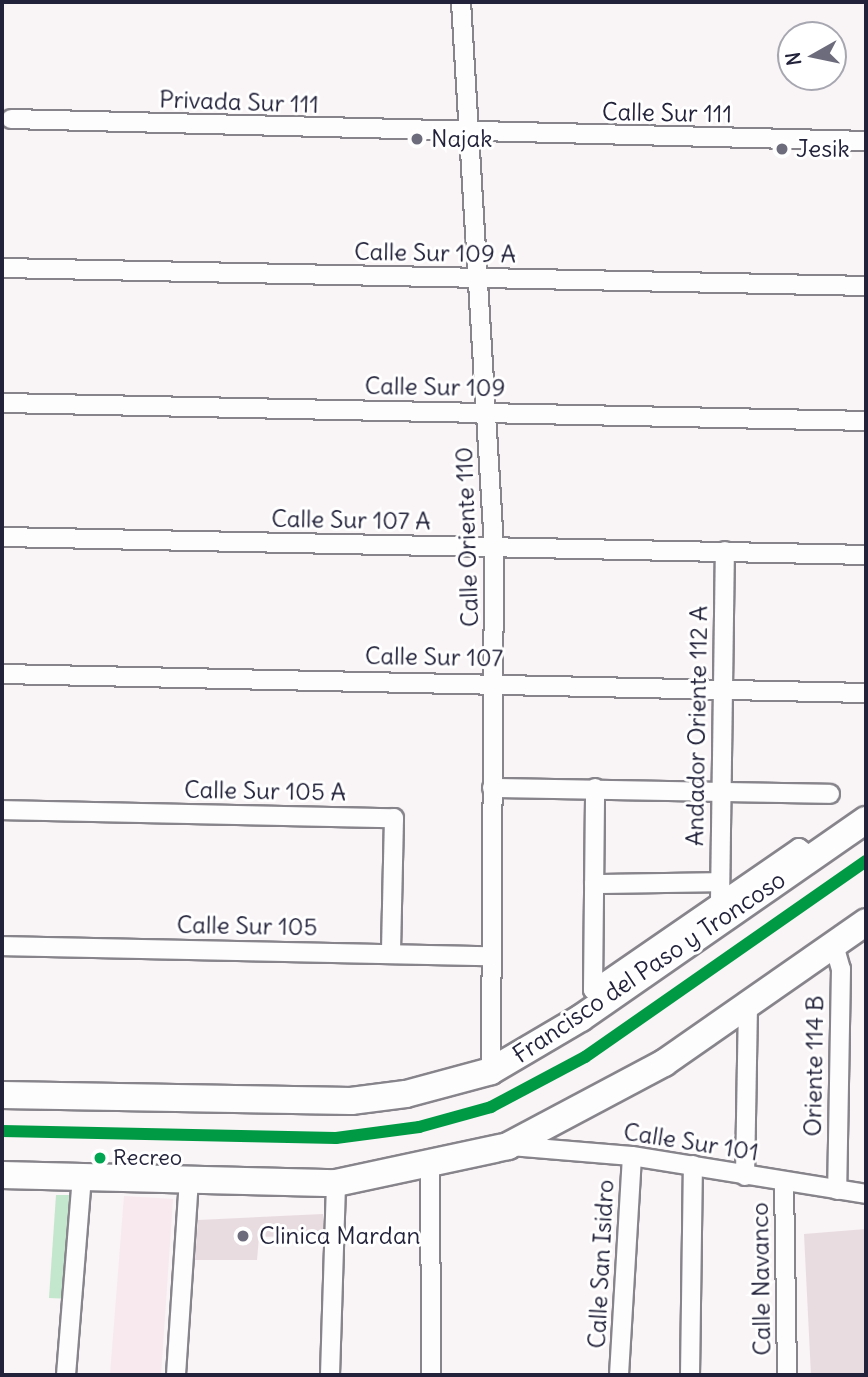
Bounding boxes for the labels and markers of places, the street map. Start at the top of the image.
place label: Najak [431,125,492,153]
marker: Najak [409,131,425,147]
place label: Jesik [796,135,850,163]
marker: Jesik [774,141,790,157]
place label: Recreo [113,1145,182,1171]
marker: Recreo [93,1151,107,1165]
place label: Clinica Mardan [259,1222,420,1250]
marker: Clinica Mardan [233,1226,253,1246]

